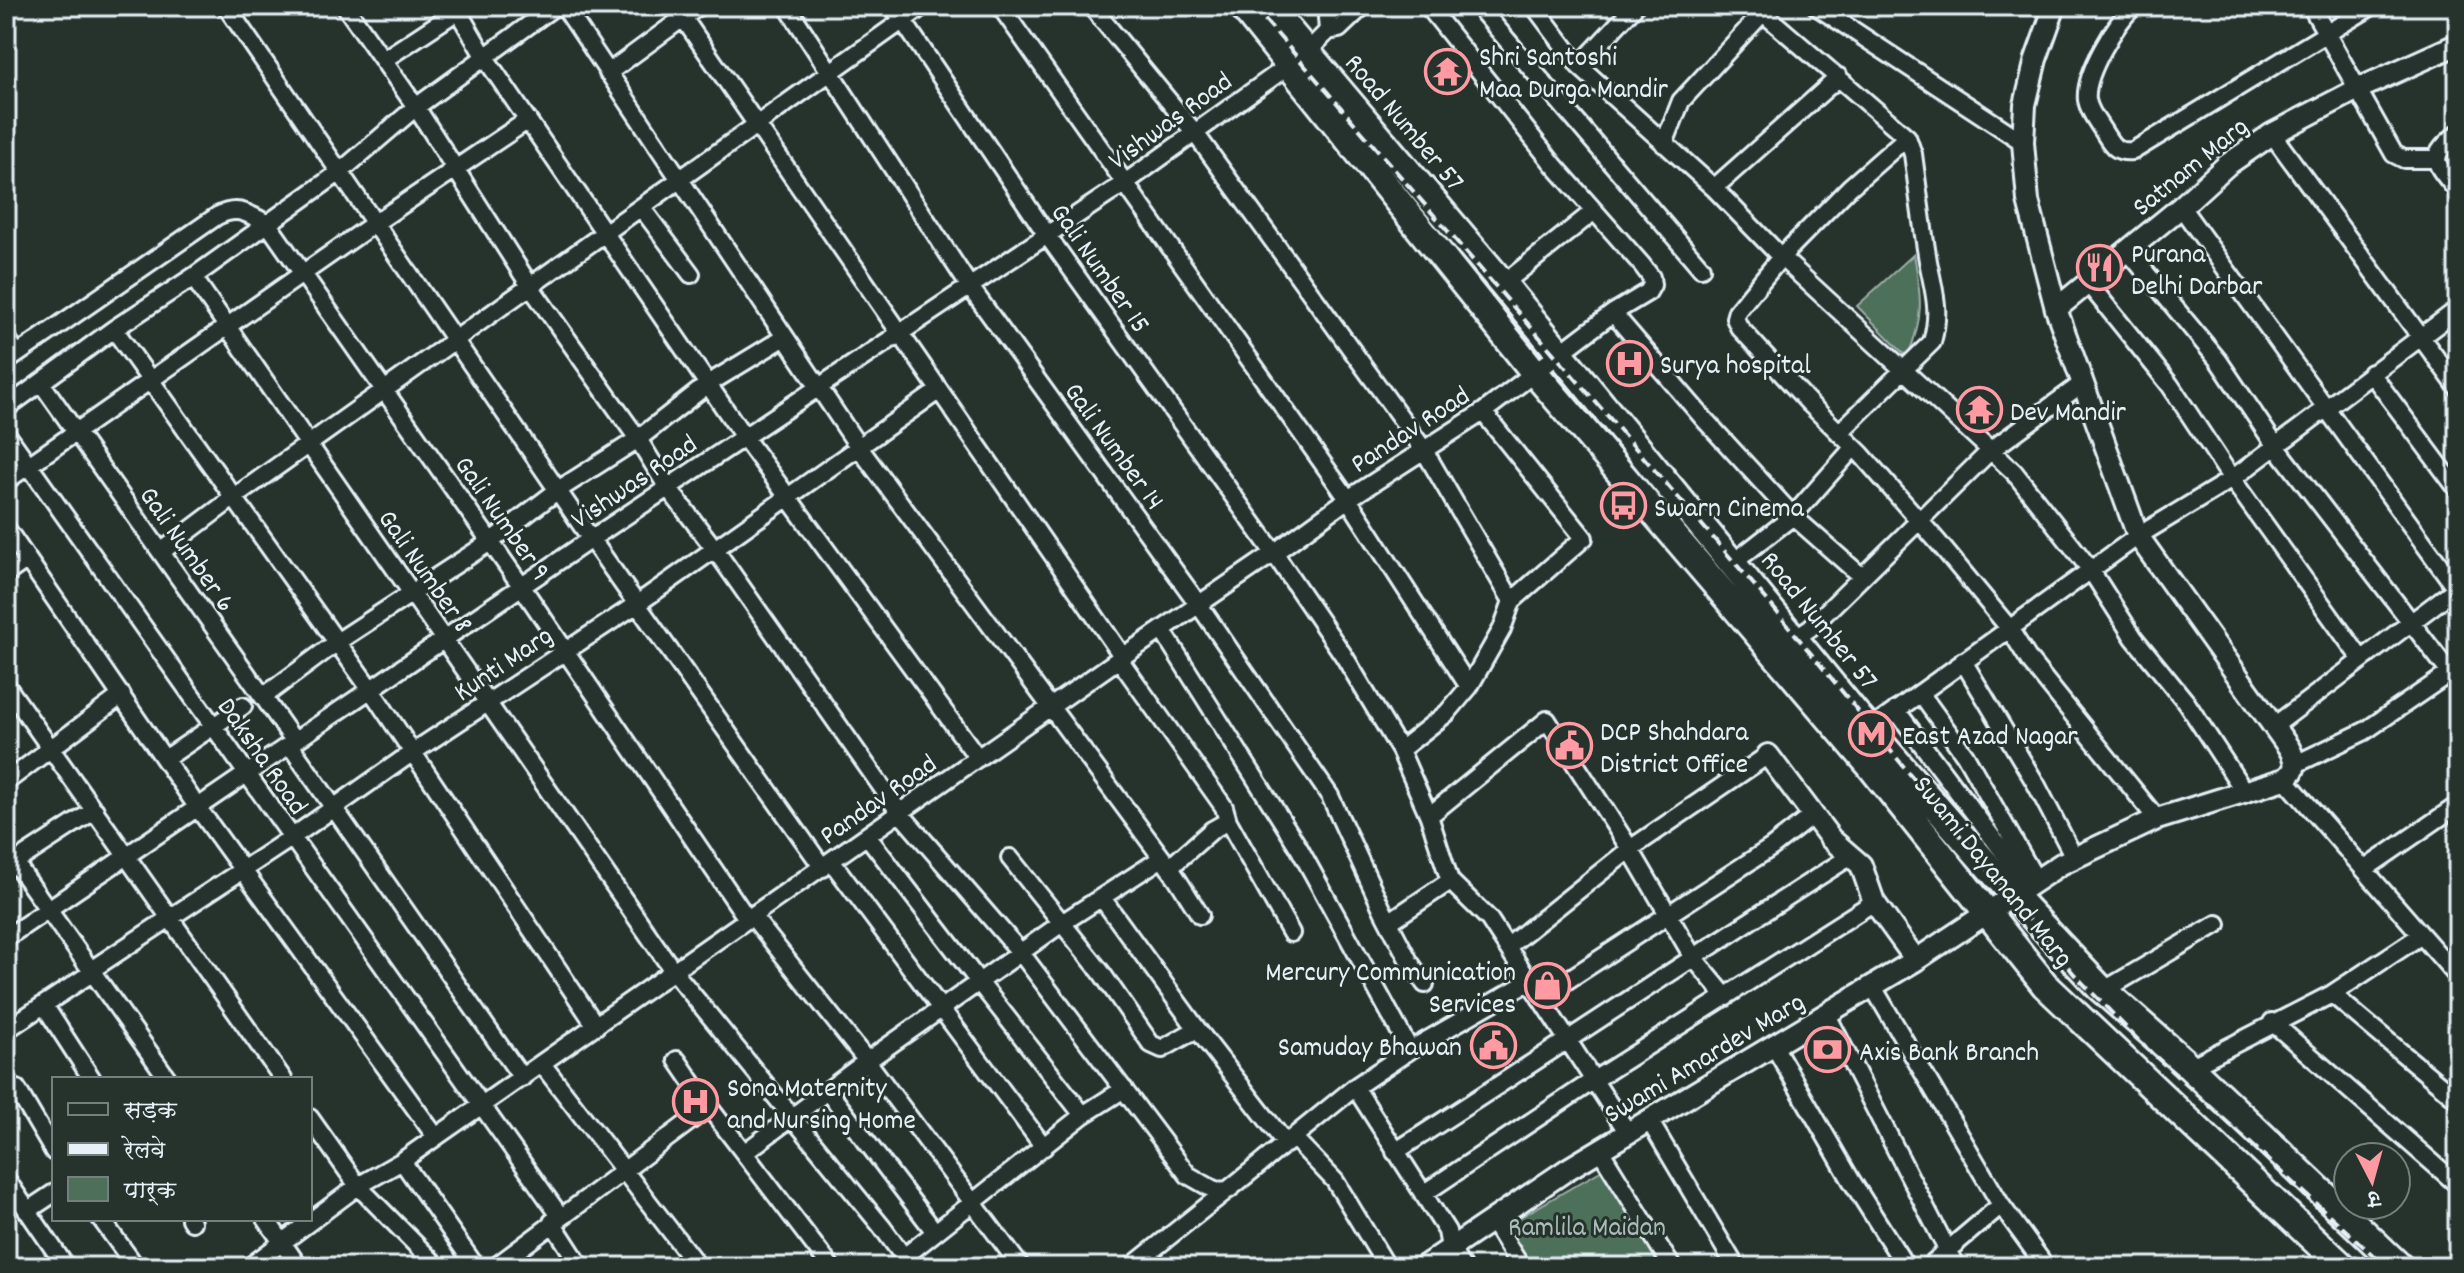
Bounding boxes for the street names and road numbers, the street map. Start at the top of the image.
street label: Road Number 57 [1333,47,1472,202]
street label: Vishwas Road [1102,64,1242,182]
street label: Satnam Marg [2125,109,2259,228]
street label: Gali Number 15 [1038,197,1158,343]
street label: Gali Number 14 [1052,376,1172,520]
street label: Pandav Road [1344,379,1479,486]
street label: Vishwas Road [565,427,707,541]
street label: Gali Number 9 [442,449,558,591]
street label: Gali Number 6 [127,480,243,622]
street label: Gali Number 8 [365,503,480,643]
street label: Road Number 57 [1748,544,1886,700]
street label: Kunti Marg [447,618,562,714]
street label: Daksha Road [205,691,315,825]
street label: Pandav Road [813,747,947,857]
street label: Swami Dayanand Marg [1901,768,2081,978]
street label: Swami Amardev Marg [1598,984,1814,1136]

